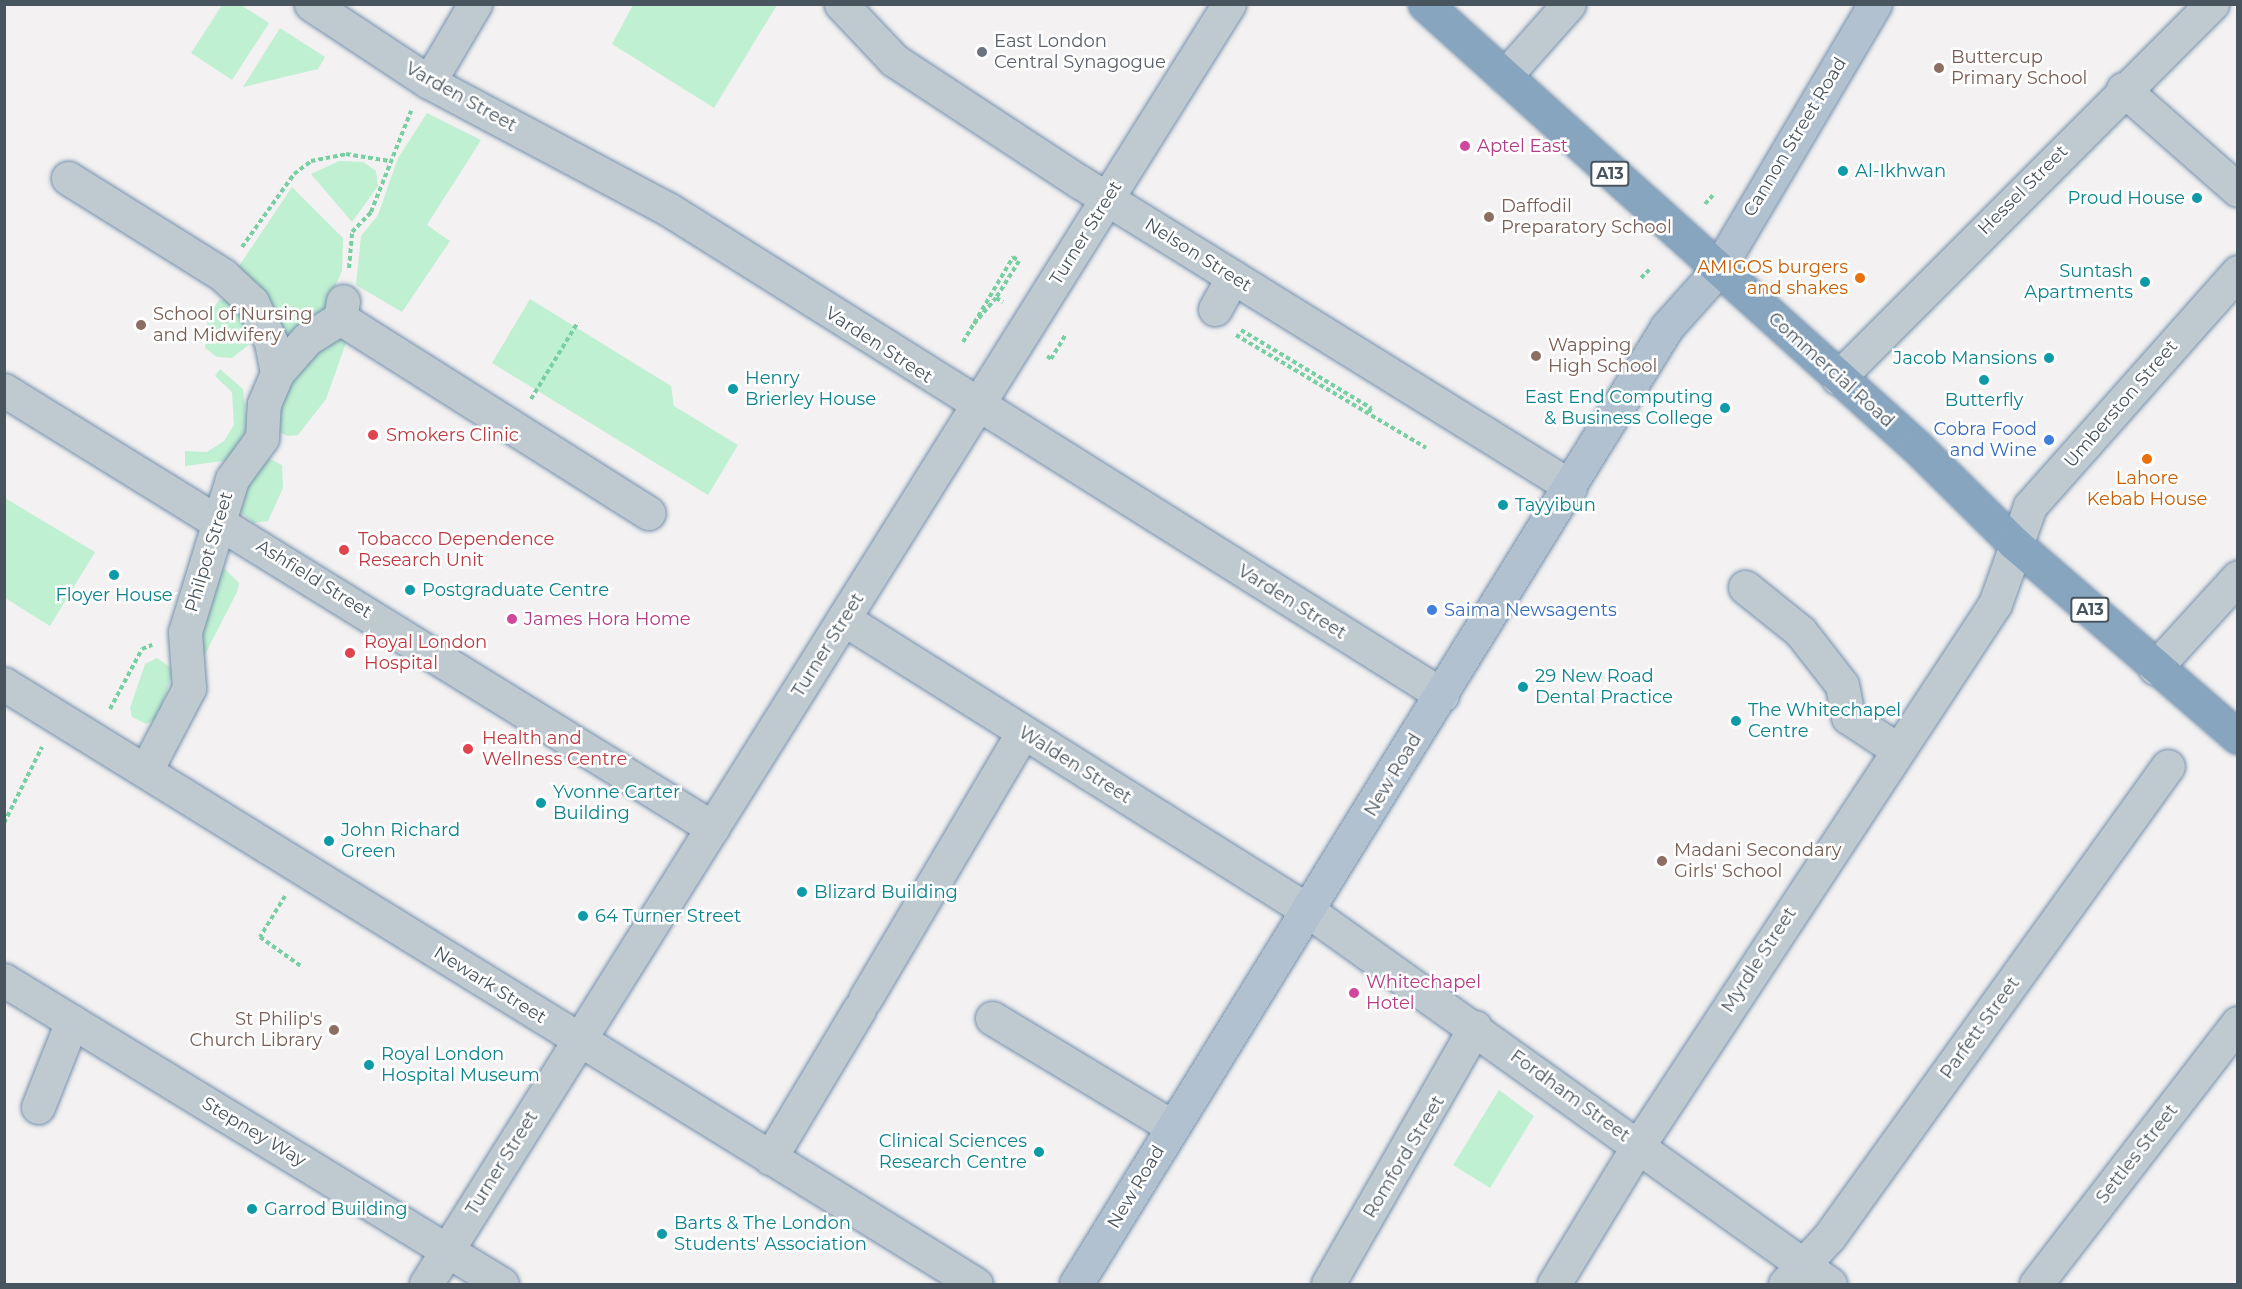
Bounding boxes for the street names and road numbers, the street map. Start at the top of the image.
street label: Cannon Street Road [1739,53,1851,221]
street label: Varden Street [402,58,520,136]
street label: Hessel Street [1974,141,2072,239]
road number: A13 [1589,161,1631,187]
street label: Turner Street [1045,177,1127,289]
street label: Nelson Street [1141,214,1255,296]
street label: Varden Street [821,302,937,388]
street label: Commercial Road [1764,308,1898,432]
street label: Umberston Street [2060,336,2182,472]
street label: Philpot Street [180,489,238,615]
street label: Ashfield Street [252,535,376,623]
street label: Varden Street [1234,560,1350,644]
street label: Turner Street [787,589,869,701]
road number: A13 [2069,597,2111,623]
street label: Walden Street [1015,722,1135,808]
street label: New Road [1360,730,1426,820]
street label: Myrdle Street [1717,903,1801,1017]
street label: Newark Street [430,942,550,1028]
street label: Parfett Street [1936,973,2024,1083]
street label: Fordham Street [1506,1045,1634,1147]
street label: Stepney Way [198,1092,310,1172]
street label: Romford Street [1359,1092,1449,1222]
street label: Settles Street [2092,1100,2182,1208]
street label: Turner Street [461,1107,543,1219]
street label: New Road [1103,1142,1169,1232]

